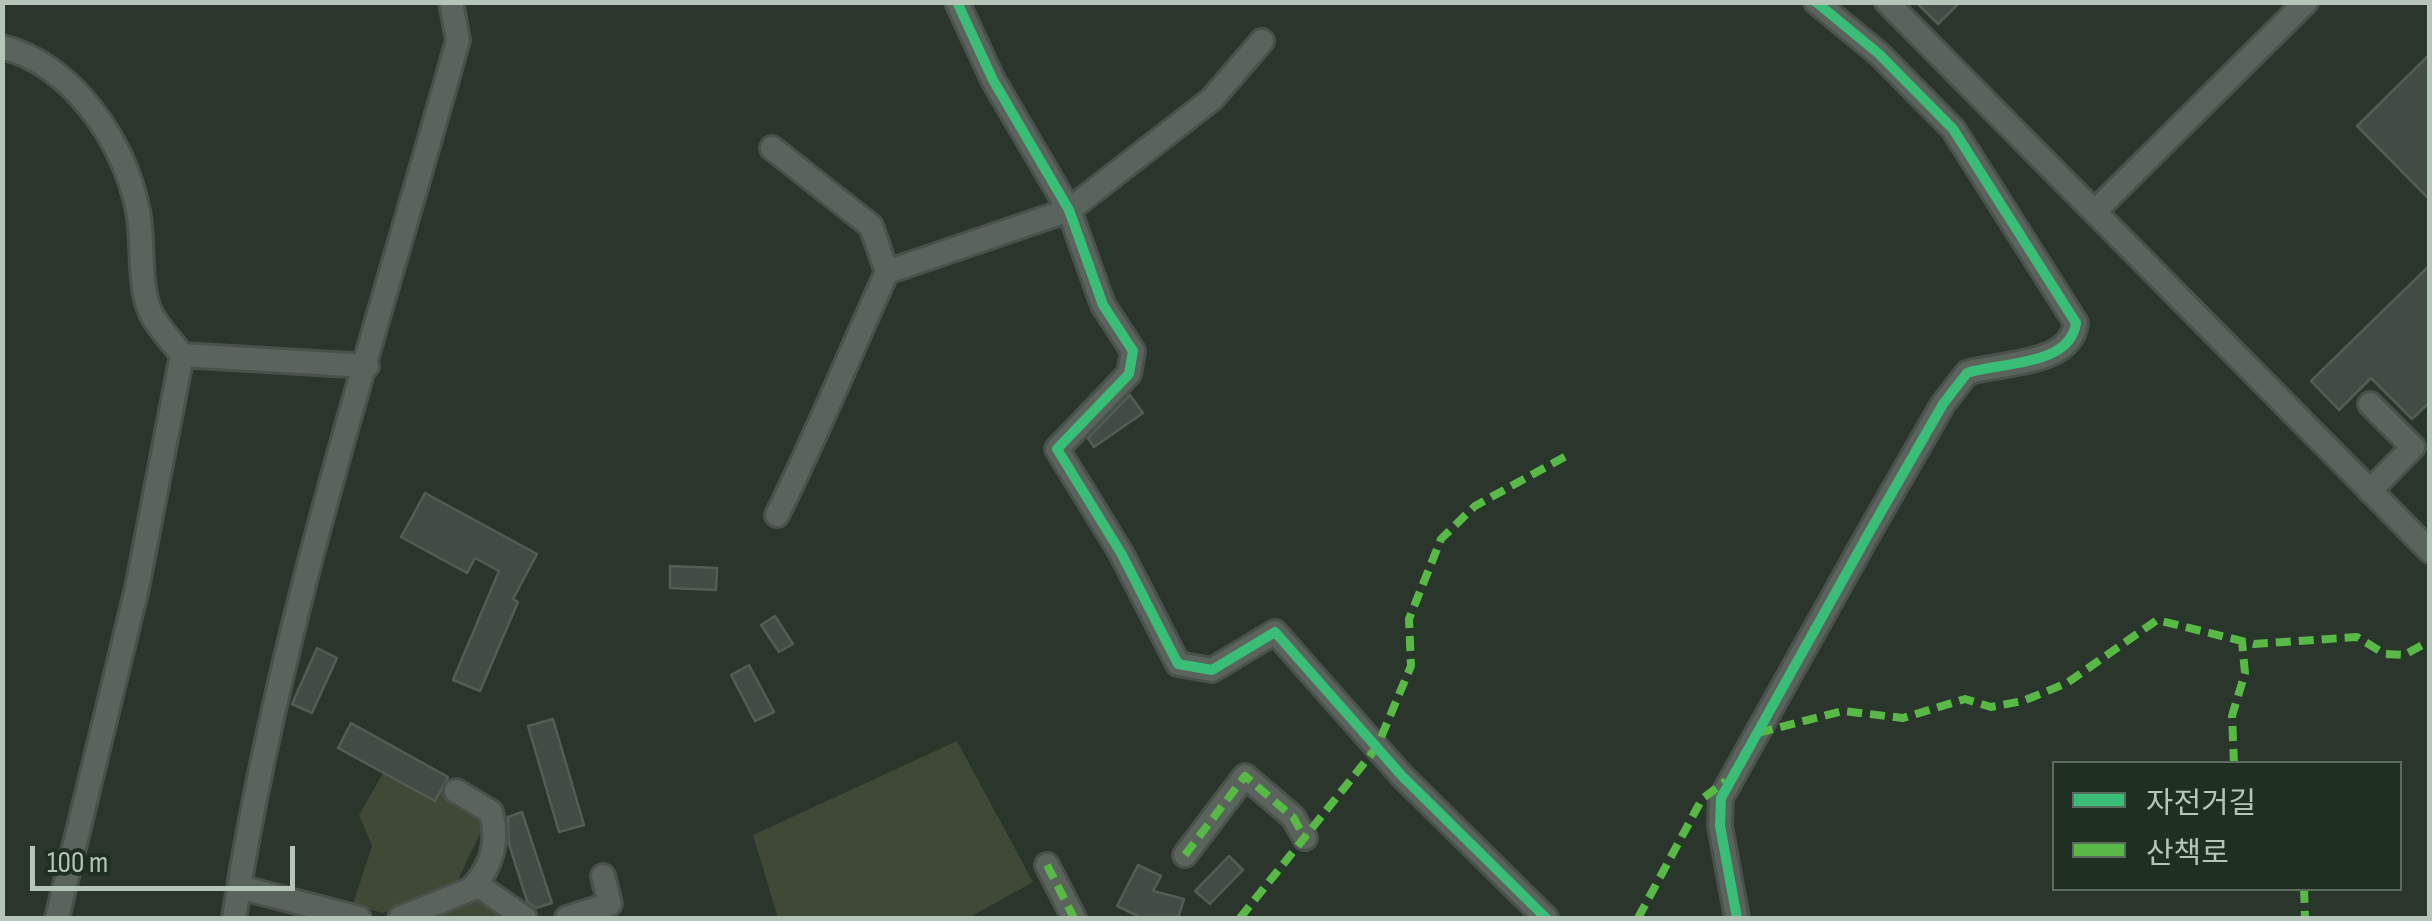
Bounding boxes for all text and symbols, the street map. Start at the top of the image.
legend [2052,761,2402,891]
text: 자전거길 [2146,786,2256,822]
scale bar [35,826,300,888]
text: 산책로 [2146,836,2229,872]
text: 100 m [47,845,108,881]

